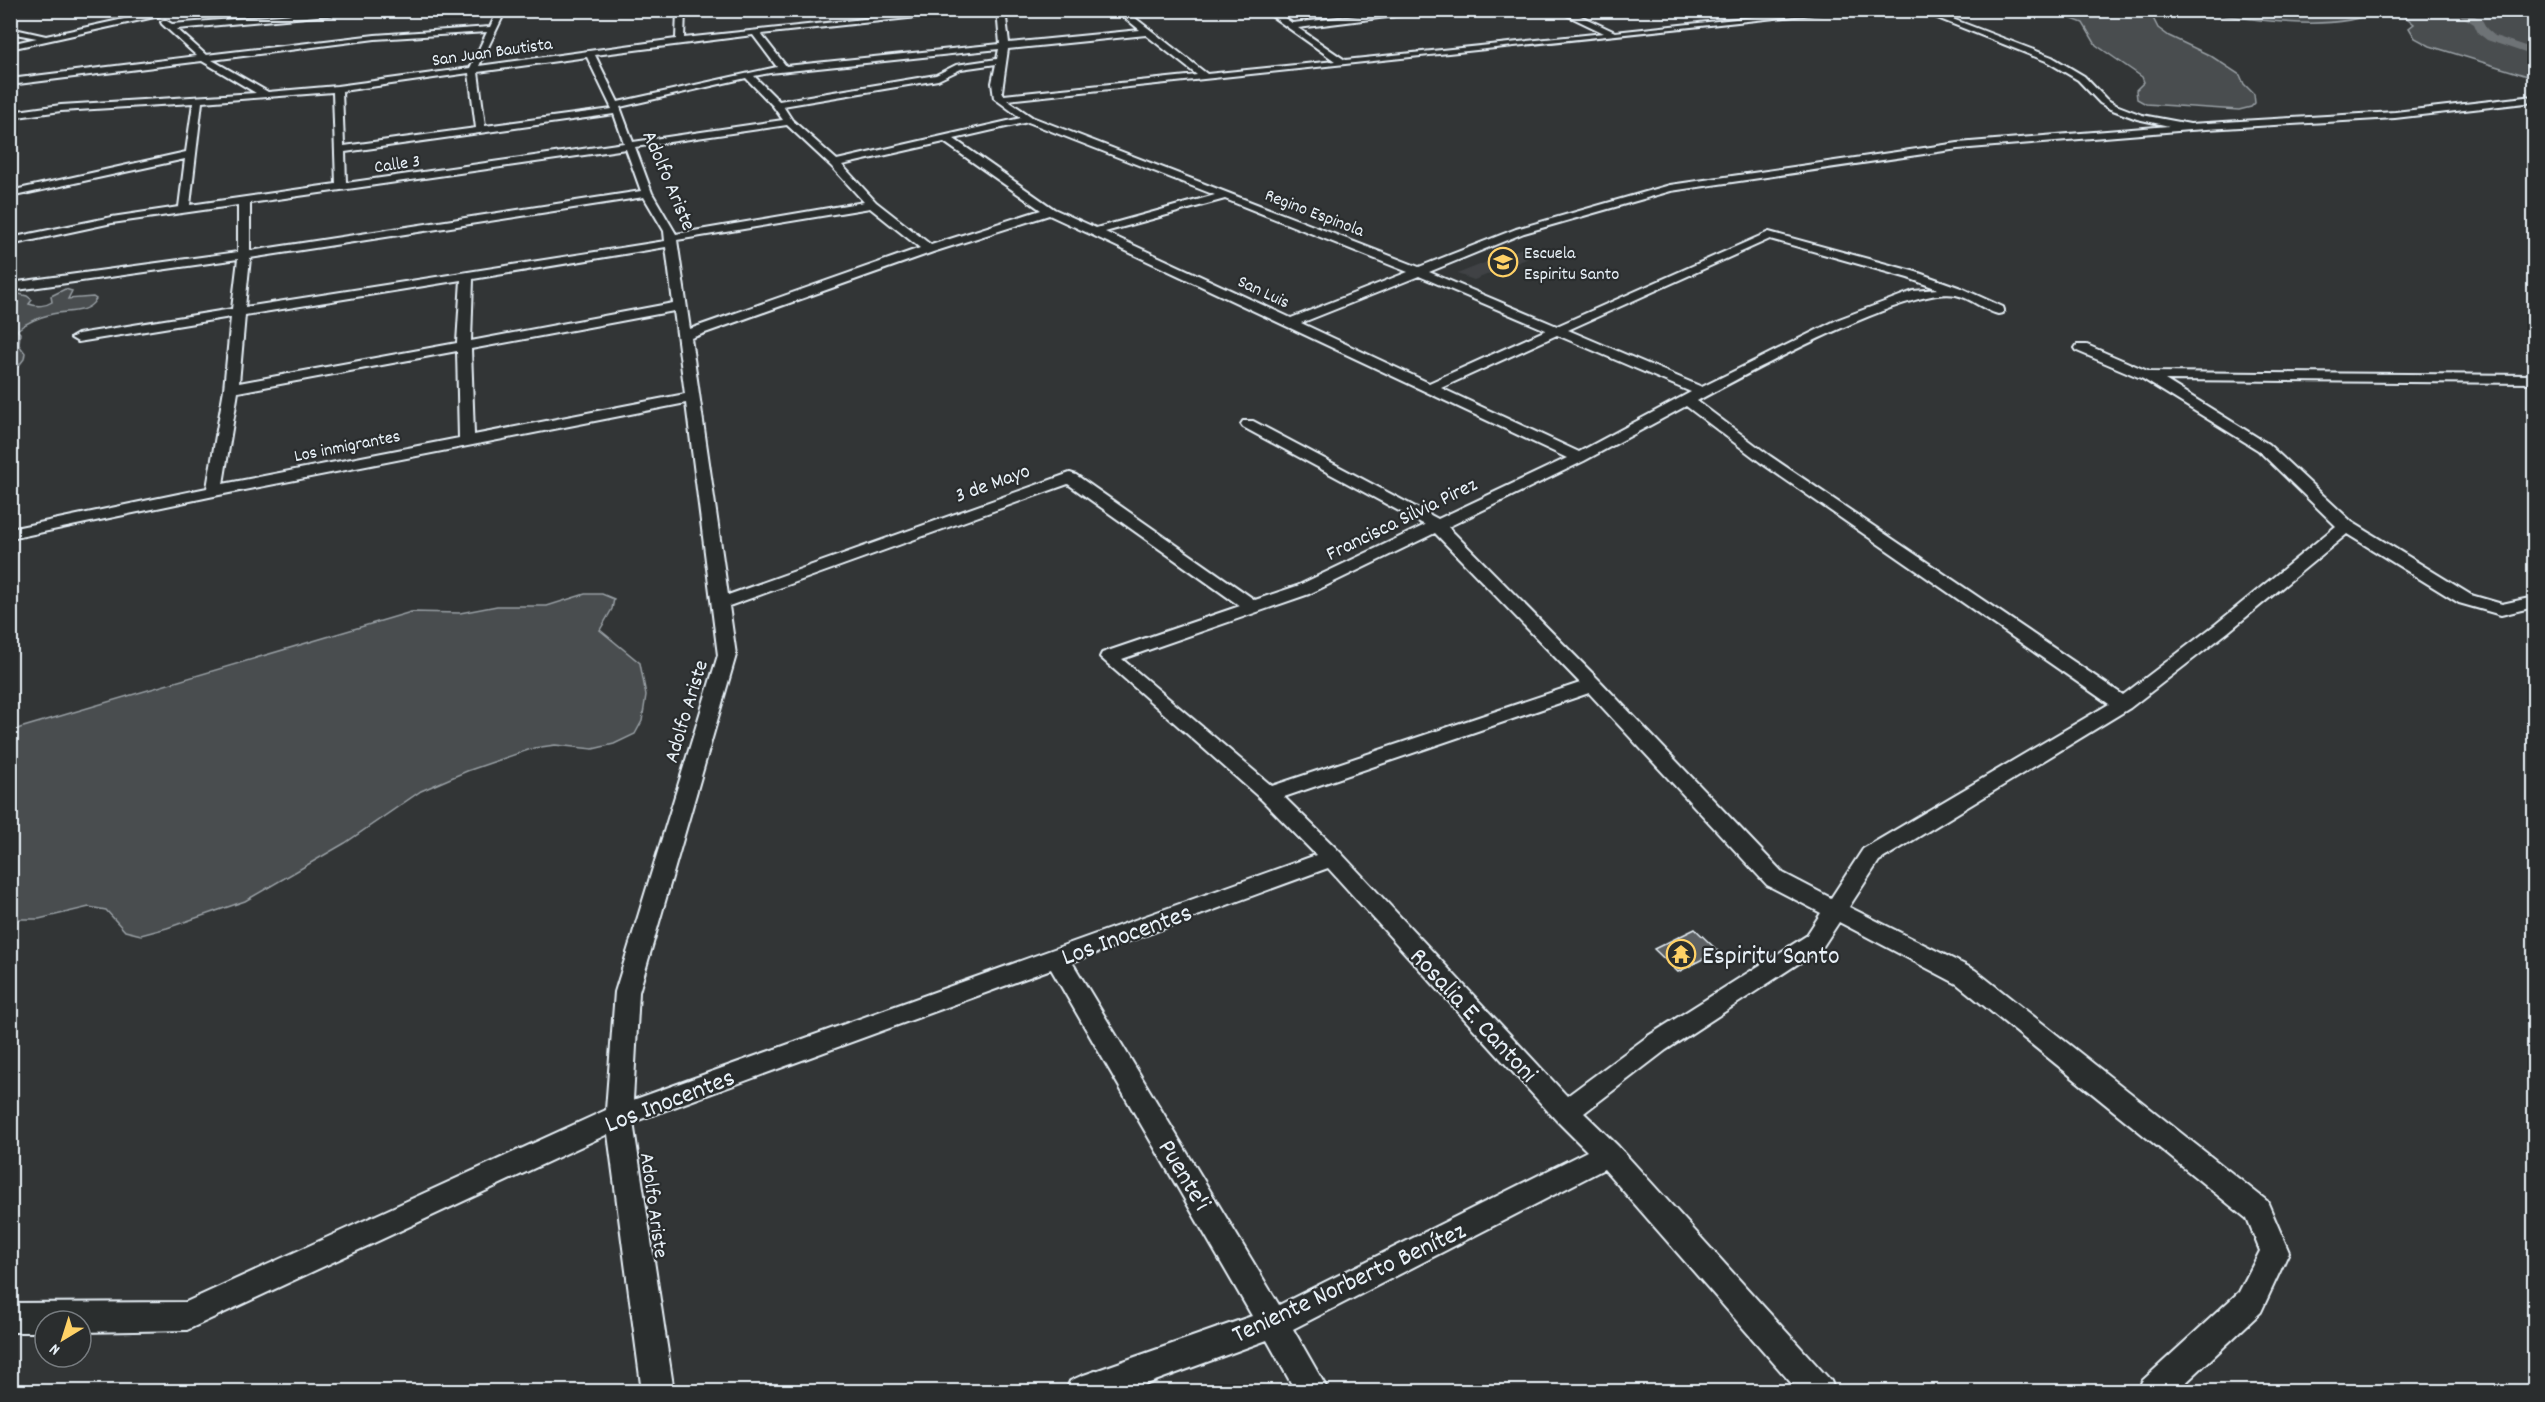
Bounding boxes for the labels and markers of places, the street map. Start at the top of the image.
place label: Escuela Espiritu Santo [1524,242,1619,288]
school or university icon: Escuela Espiritu Santo [1487,246,1519,278]
temple icon: Espiritu Santo [1665,938,1697,970]
place label: Espiritu Santo [1702,939,1840,976]

